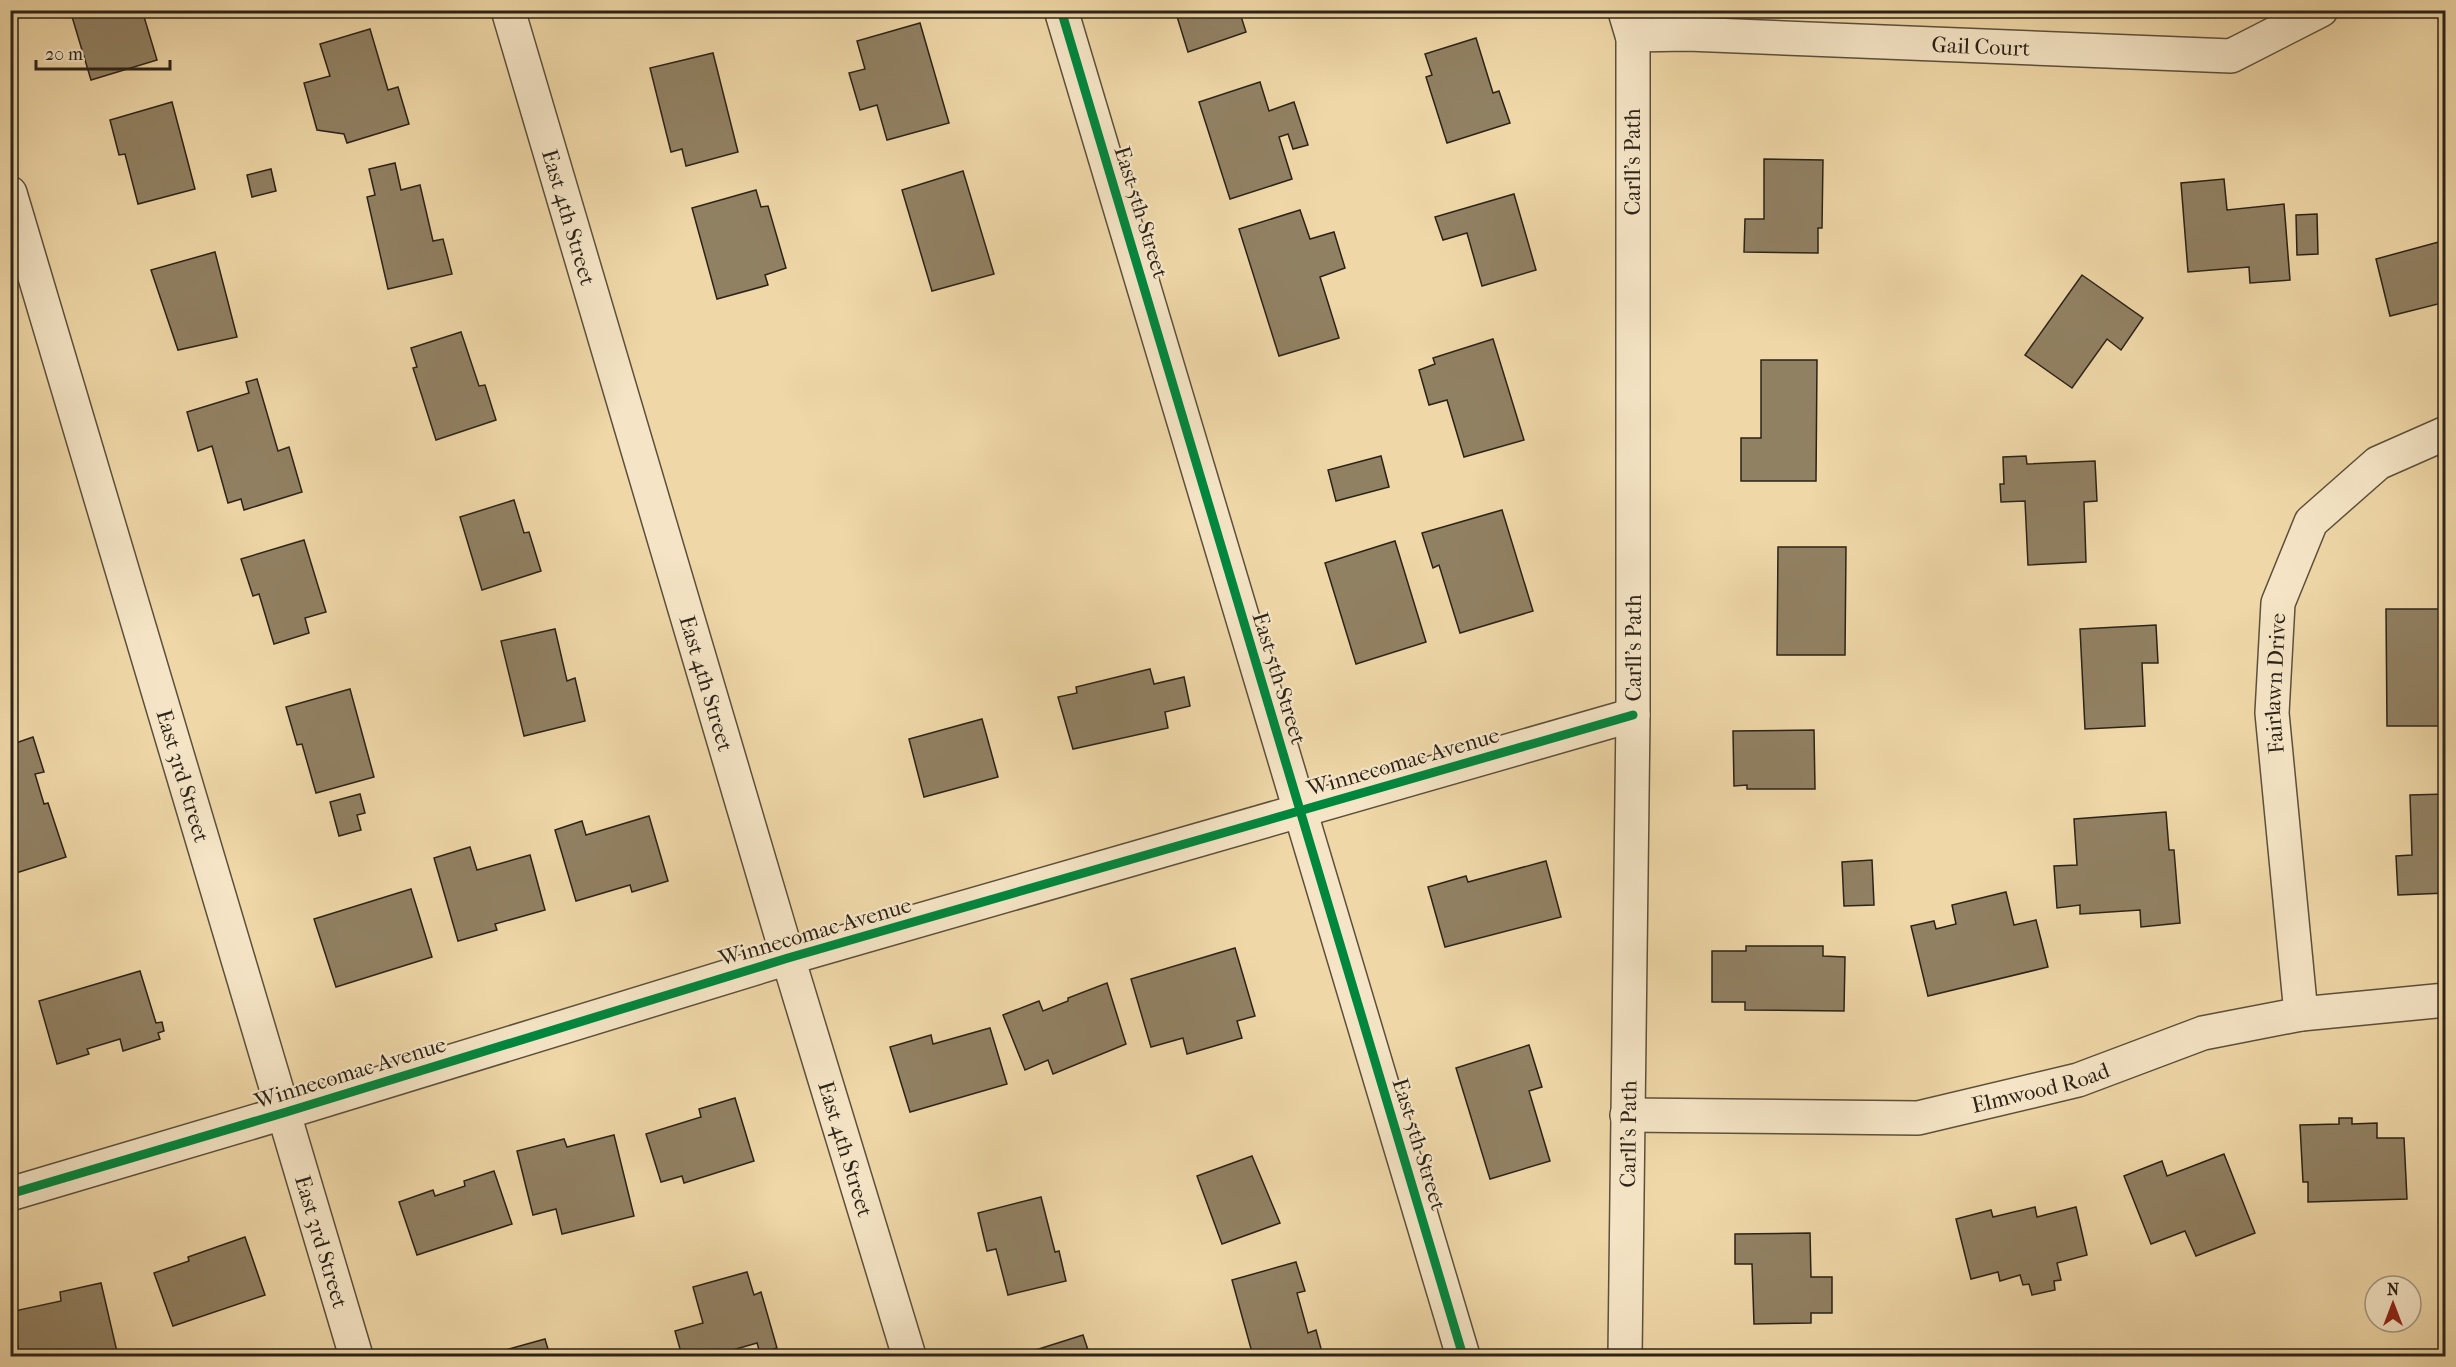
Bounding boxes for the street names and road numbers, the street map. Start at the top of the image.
street label: Gail Court [1931,32,2031,62]
street label: Carll's Path [1620,108,1646,216]
street label: East 5th Street [1109,143,1174,282]
street label: East 4th Street [536,146,601,289]
street label: Carll's Path [1621,594,1647,702]
street label: East 5th Street [1247,609,1312,748]
street label: Fairlawn Drive [2260,612,2291,755]
street label: East 4th Street [674,613,738,755]
street label: East 3rd Street [150,707,214,846]
street label: Winnecomac Avenue [1303,722,1503,802]
street label: Winnecomac Avenue [715,892,915,972]
street label: Winnecomac Avenue [250,1031,449,1115]
street label: Elmwood Road [1969,1057,2114,1119]
street label: East 5th Street [1387,1075,1452,1214]
street label: East 4th Street [812,1078,878,1220]
street label: Carll's Path [1615,1080,1642,1188]
street label: East 3rd Street [289,1172,353,1311]

